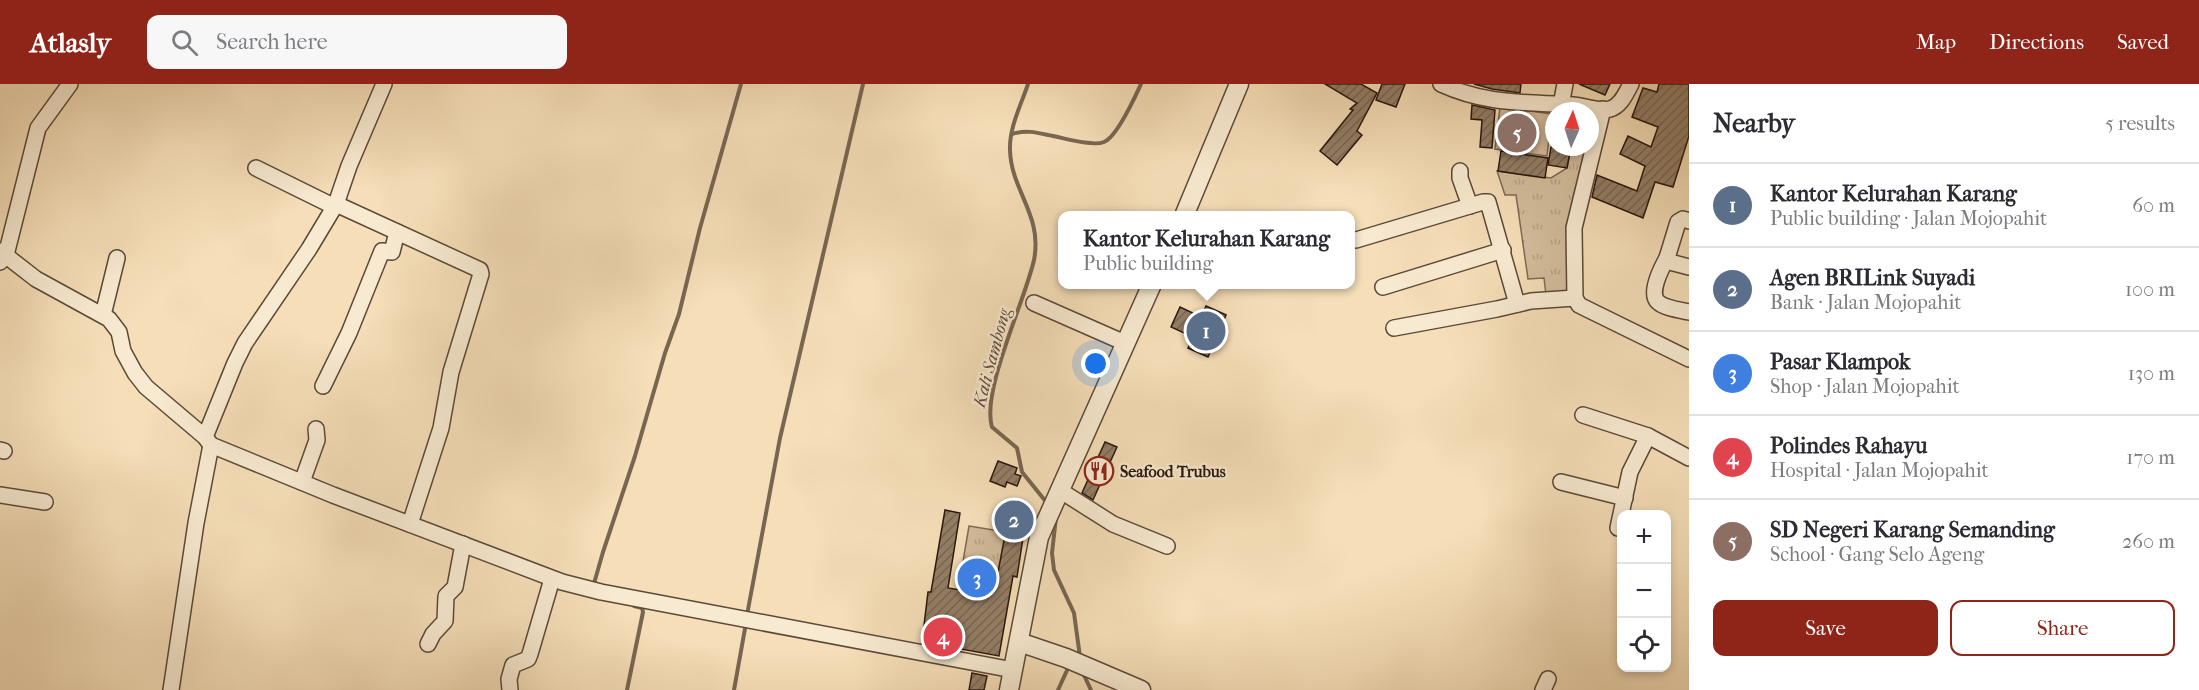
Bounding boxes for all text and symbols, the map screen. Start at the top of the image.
search box [147,15,567,69]
text: Atlasly [30,26,111,59]
icon: search [168,26,201,59]
text: Search here [216,29,328,55]
text: Map [1916,30,1956,54]
text: Directions [1989,30,2084,54]
text: Saved [2117,30,2169,54]
north arrow [1545,102,1599,156]
text: Nearby [1713,108,1795,139]
pin: 5 [1498,110,1537,156]
text: 5 results [2105,112,2175,135]
text: Kantor Kelurahan Karang [1770,181,2017,207]
text: 1 [1729,194,1736,217]
text: 60 m [2132,194,2175,217]
text: Public building · Jalan Mojopahit [1770,207,2047,230]
popup [1058,211,1355,289]
text: Kantor Kelurahan Karang [1083,226,1330,252]
text: Public building [1083,252,1213,275]
text: Agen BRILink Suyadi [1770,265,1975,291]
text: 2 [1727,278,1738,301]
text: 100 m [2125,278,2175,301]
text: Bank · Jalan Mojopahit [1770,291,1961,314]
water label: Kali Sambong [968,305,1016,412]
pin: 1 [1186,308,1226,354]
your location [1081,349,1110,378]
text: Pasar Klampok [1770,349,1910,375]
text: 3 [1728,362,1737,385]
text: 130 m [2128,362,2175,385]
text: Shop · Jalan Mojopahit [1770,375,1960,398]
text: Polindes Rahayu [1770,433,1928,459]
text: 4 [1727,446,1738,469]
text: 170 m [2126,446,2175,469]
restaurant icon: Seafood Trubus [1083,455,1115,487]
text: Hospital · Jalan Mojopahit [1770,459,1989,482]
place label: Seafood Trubus [1120,462,1226,481]
pin: 2 [994,498,1034,542]
map controls [1617,510,1671,672]
button: + [1617,510,1671,564]
text: SD Negeri Karang Semanding [1770,517,2055,543]
text: 5 [1728,530,1737,553]
text: 260 m [2122,530,2175,553]
text: School · Gang Selo Ageng [1770,543,1984,566]
pin: 3 [958,556,996,600]
button: − [1617,564,1671,618]
button: Save [1713,600,1938,656]
button: Share [1950,600,2175,656]
pin: 4 [924,614,962,660]
button: locate [1617,618,1671,672]

